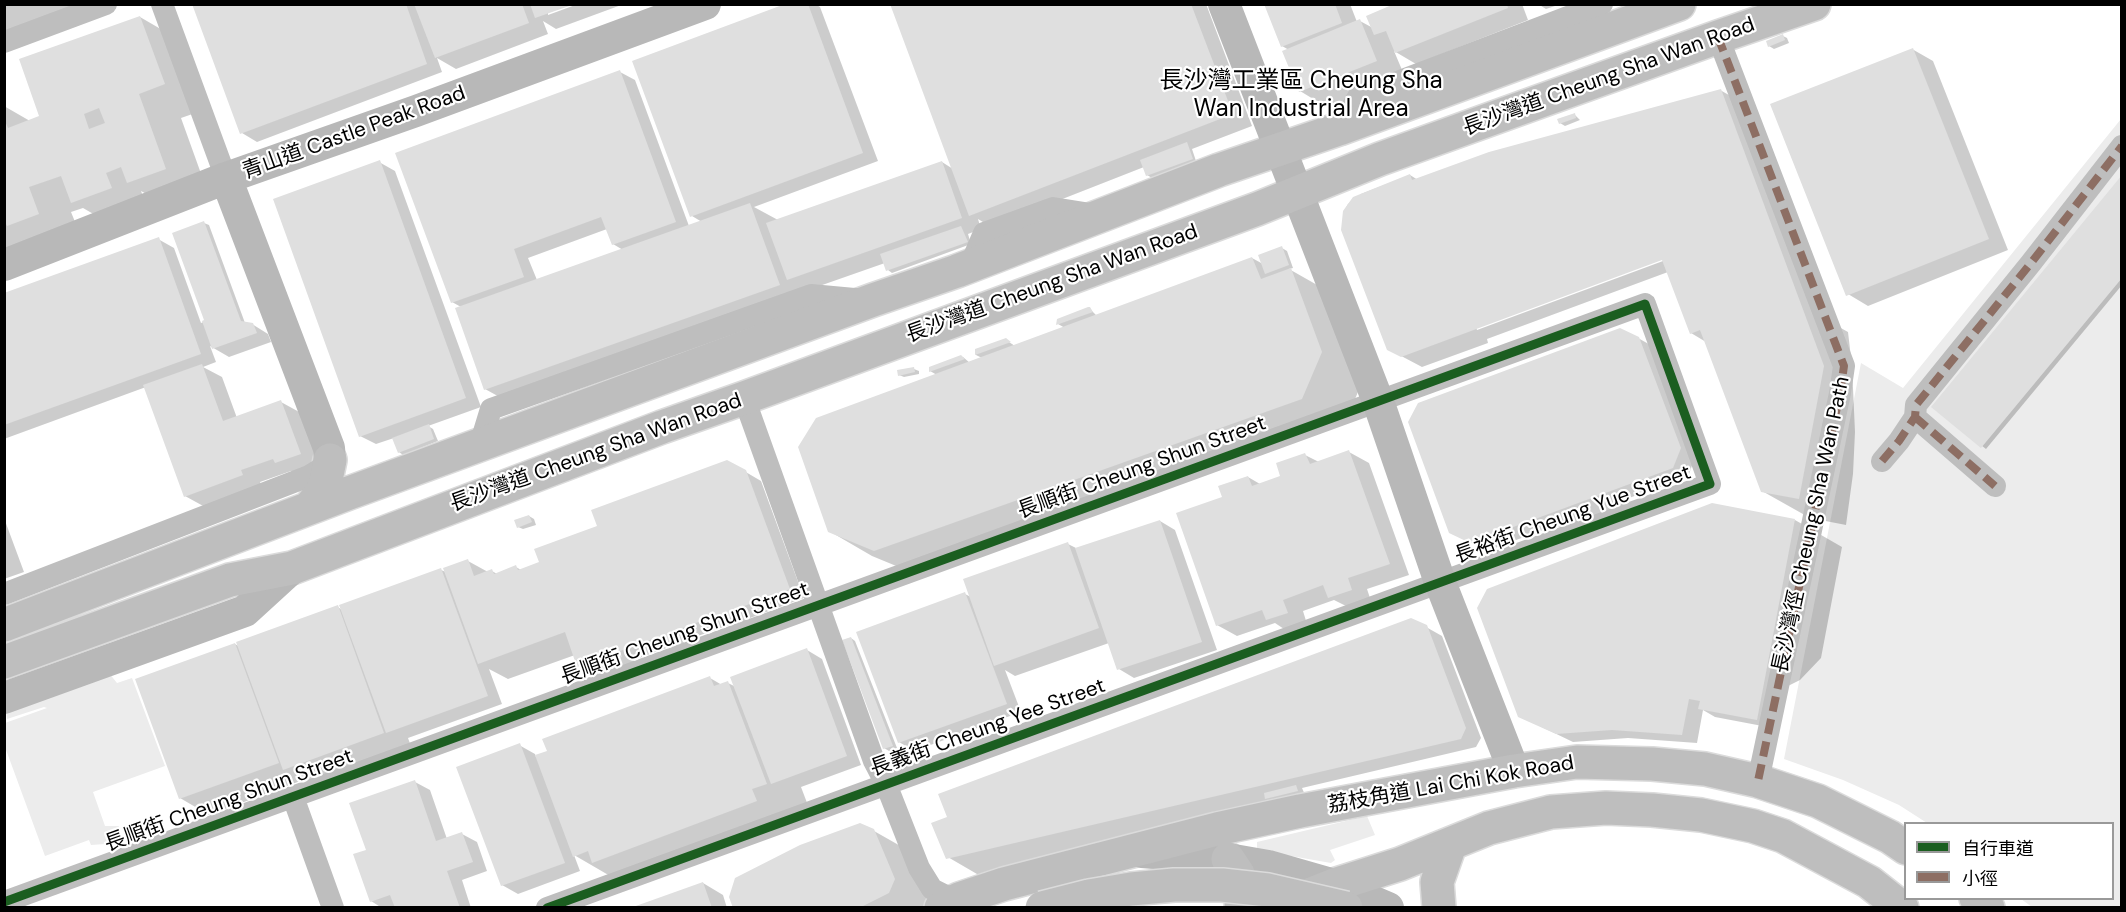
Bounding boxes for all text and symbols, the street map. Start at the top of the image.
street label: 長沙灣道 Cheung Sha Wan Road [1460,12,1758,142]
district label: 長沙灣工業區 Cheung Sha Wan Industrial Area [1159,68,1443,124]
street label: 青山道 Castle Peak Road [239,81,469,185]
street label: 長沙灣道 Cheung Sha Wan Road [903,219,1201,349]
street label: 長沙灣徑 Cheung Sha Wan Path [1768,374,1856,676]
street label: 長沙灣道 Cheung Sha Wan Road [447,388,745,518]
street label: 長順街 Cheung Shun Street [1014,411,1270,525]
street label: 長裕街 Cheung Yue Street [1451,460,1695,570]
street label: 長順街 Cheung Shun Street [557,577,813,691]
street label: 長義街 Cheung Yee Street [867,674,1109,782]
street label: 長順街 Cheung Shun Street [101,744,357,858]
street label: 荔枝角道 Lai Chi Kok Road [1326,751,1576,819]
legend [1904,822,2114,900]
text: 自行車道 [1962,837,2034,861]
text: 小徑 [1962,867,1998,891]

